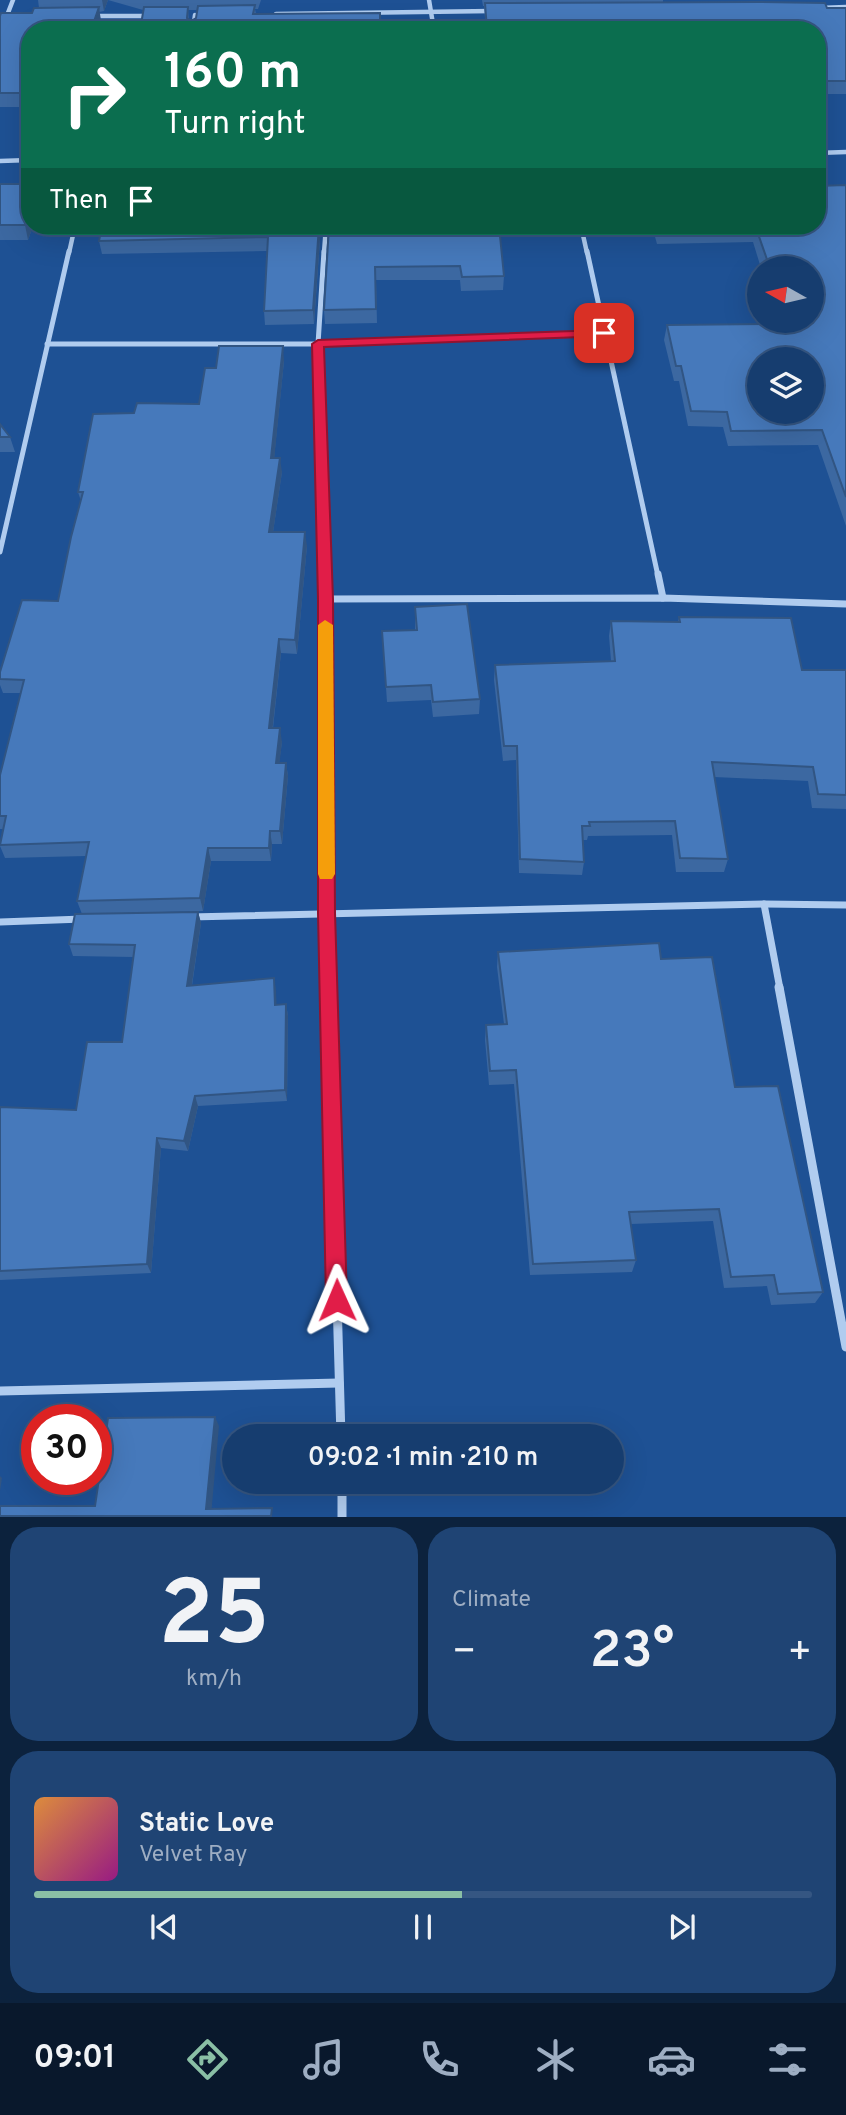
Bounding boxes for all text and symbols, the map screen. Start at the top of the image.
text: 160 m [164,44,301,106]
icon: right [49,49,140,140]
text: Turn right [164,105,306,145]
icon: arrive [122,182,160,220]
text: Then [49,185,108,218]
north arrow [747,256,824,332]
map controls [747,256,824,424]
pin [574,303,634,363]
icon: arrive [585,314,623,352]
button: layers [747,347,824,424]
position arrow [300,1263,374,1337]
speed limit sign: 30 [21,1404,112,1495]
text: 09:02 · 1 min · 210 m [308,1442,538,1475]
text: 25 [158,1562,270,1677]
text: Climate [452,1586,531,1615]
text: 23° [590,1620,674,1686]
text: − [452,1629,477,1678]
text: + [787,1629,812,1678]
text: km/h [186,1665,242,1694]
text: Static Love [139,1808,274,1841]
text: Velvet Ray [139,1841,247,1870]
icon: previous [145,1908,183,1946]
icon: pause [404,1908,442,1946]
icon: next [663,1908,701,1946]
icon: directions [183,2035,232,2084]
icon: music [299,2035,348,2084]
icon: phone [415,2035,464,2084]
icon: climate [531,2035,580,2084]
icon: car [647,2035,696,2084]
icon: filters [763,2035,812,2084]
text: 09:01 [34,2039,116,2079]

